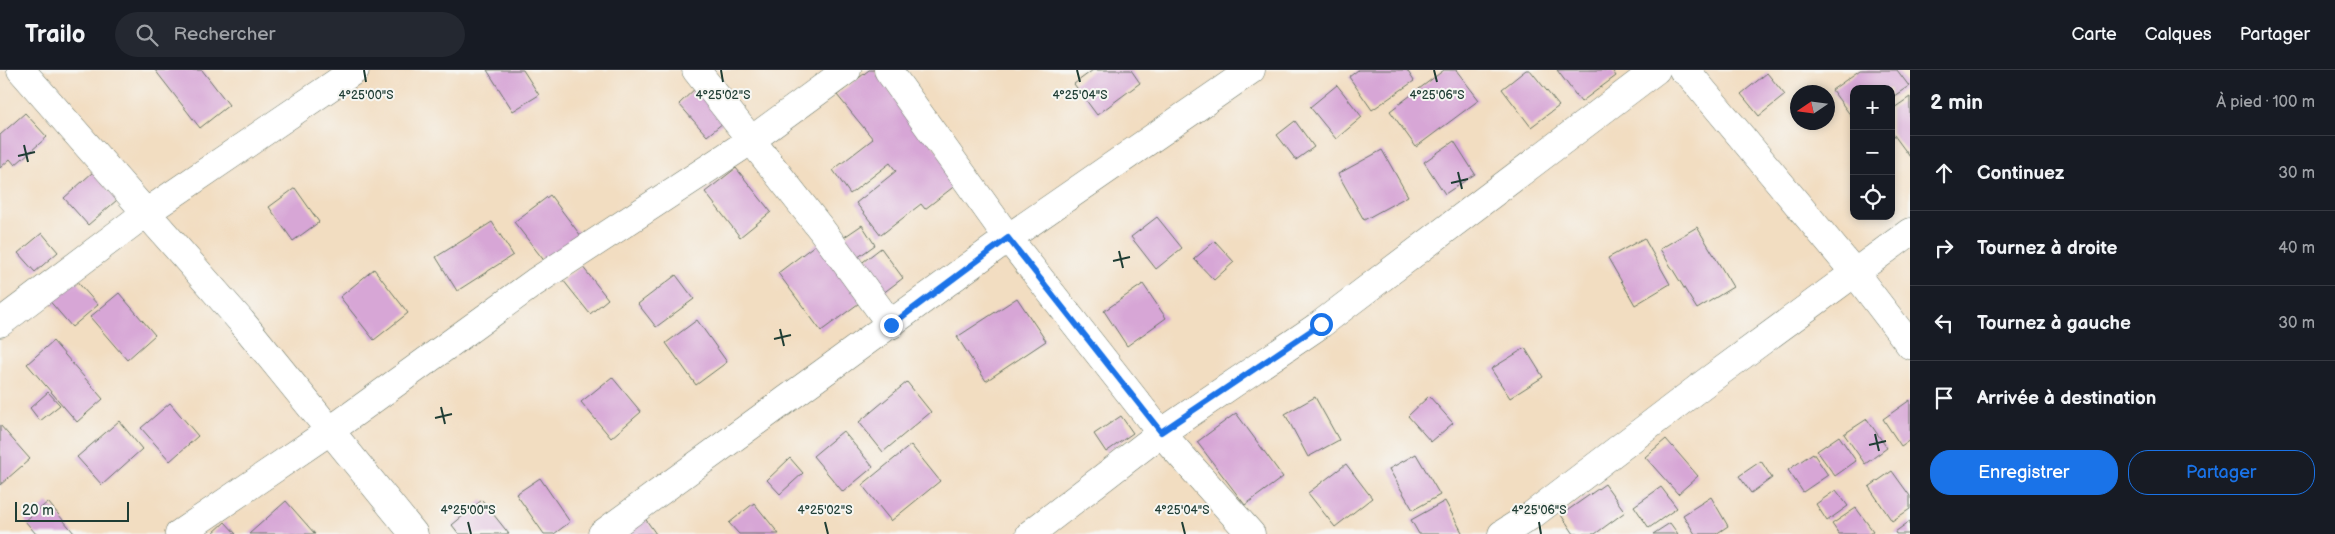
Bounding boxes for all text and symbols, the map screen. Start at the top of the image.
search box [115,12,465,57]
text: Trailo [25,20,85,49]
icon: search [133,21,161,49]
text: Rechercher [173,23,275,46]
text: Carte [2071,24,2117,45]
text: Calques [2145,24,2212,45]
text: Partager [2240,24,2310,45]
north arrow [1790,85,1835,130]
map controls [1850,85,1895,220]
button: + [1850,85,1895,130]
text: 4°25'00"S [339,88,393,103]
text: 4°25'02"S [696,88,750,103]
text: 4°25'04"S [1052,88,1108,103]
text: 4°25'06"S [1409,88,1465,103]
text: 2 min [1930,90,1983,115]
text: À pied · 100 m [2216,93,2315,112]
button: − [1850,130,1895,175]
icon: ahead [1930,159,1958,187]
text: Continuez [1977,162,2064,185]
text: 30 m [2278,164,2315,183]
button: locate [1850,175,1895,220]
icon: right [1930,234,1958,262]
text: Tournez à droite [1977,237,2118,260]
text: 40 m [2278,239,2315,258]
icon: left [1930,309,1958,337]
text: Tournez à gauche [1977,312,2131,335]
route start [1310,313,1333,336]
route end [880,314,903,337]
text: 30 m [2278,314,2315,333]
icon: arrive [1930,384,1958,412]
text: Arrivée à destination [1977,387,2156,410]
button: Enregistrer [1930,450,2118,495]
button: Partager [2128,450,2315,495]
scale bar [15,499,129,522]
text: 20 m [22,502,54,519]
text: 4°25'00"S [441,503,495,518]
text: 4°25'02"S [798,503,852,518]
text: 4°25'04"S [1154,503,1210,518]
text: 4°25'06"S [1511,503,1567,518]

